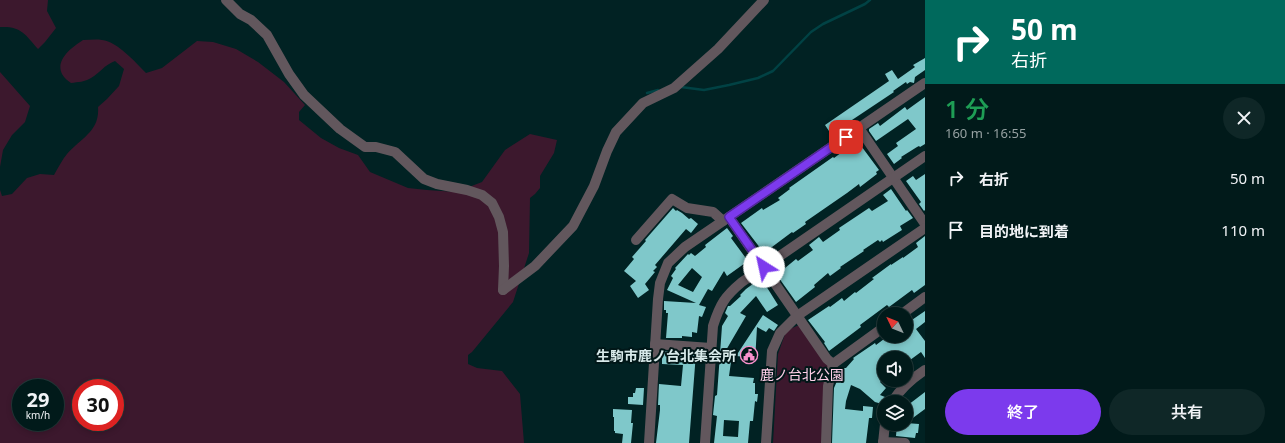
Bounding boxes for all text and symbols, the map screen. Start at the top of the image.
text: 50 m [1011,10,1078,48]
icon: right [945,16,997,68]
text: 右折 [1011,48,1047,72]
text: 1 分 [945,92,989,125]
button: close [1223,97,1265,139]
pin [829,120,863,154]
text: 160 m · 16:55 [945,124,1026,142]
icon: arrive [835,126,857,148]
icon: right [945,167,967,189]
text: 50 m [1230,168,1265,188]
text: 右折 [979,169,1009,189]
icon: arrive [945,219,967,241]
text: 110 m [1221,220,1265,240]
text: 目的地に到着 [979,221,1069,241]
position arrow [743,246,785,288]
north arrow [877,307,913,343]
map controls [877,307,913,431]
public building icon: 生駒市鹿ノ台北集会所 [739,345,759,365]
place label: 生駒市鹿ノ台北集会所 [596,346,736,365]
button: sound [877,351,913,387]
park label: 鹿ノ台北公園 [760,365,844,384]
speed limit sign: 30 [72,379,124,431]
text: 29 [27,386,49,413]
button: 終了 [945,389,1101,435]
button: 共有 [1109,389,1265,435]
button: layers [877,395,913,431]
text: km/h [26,408,50,422]

